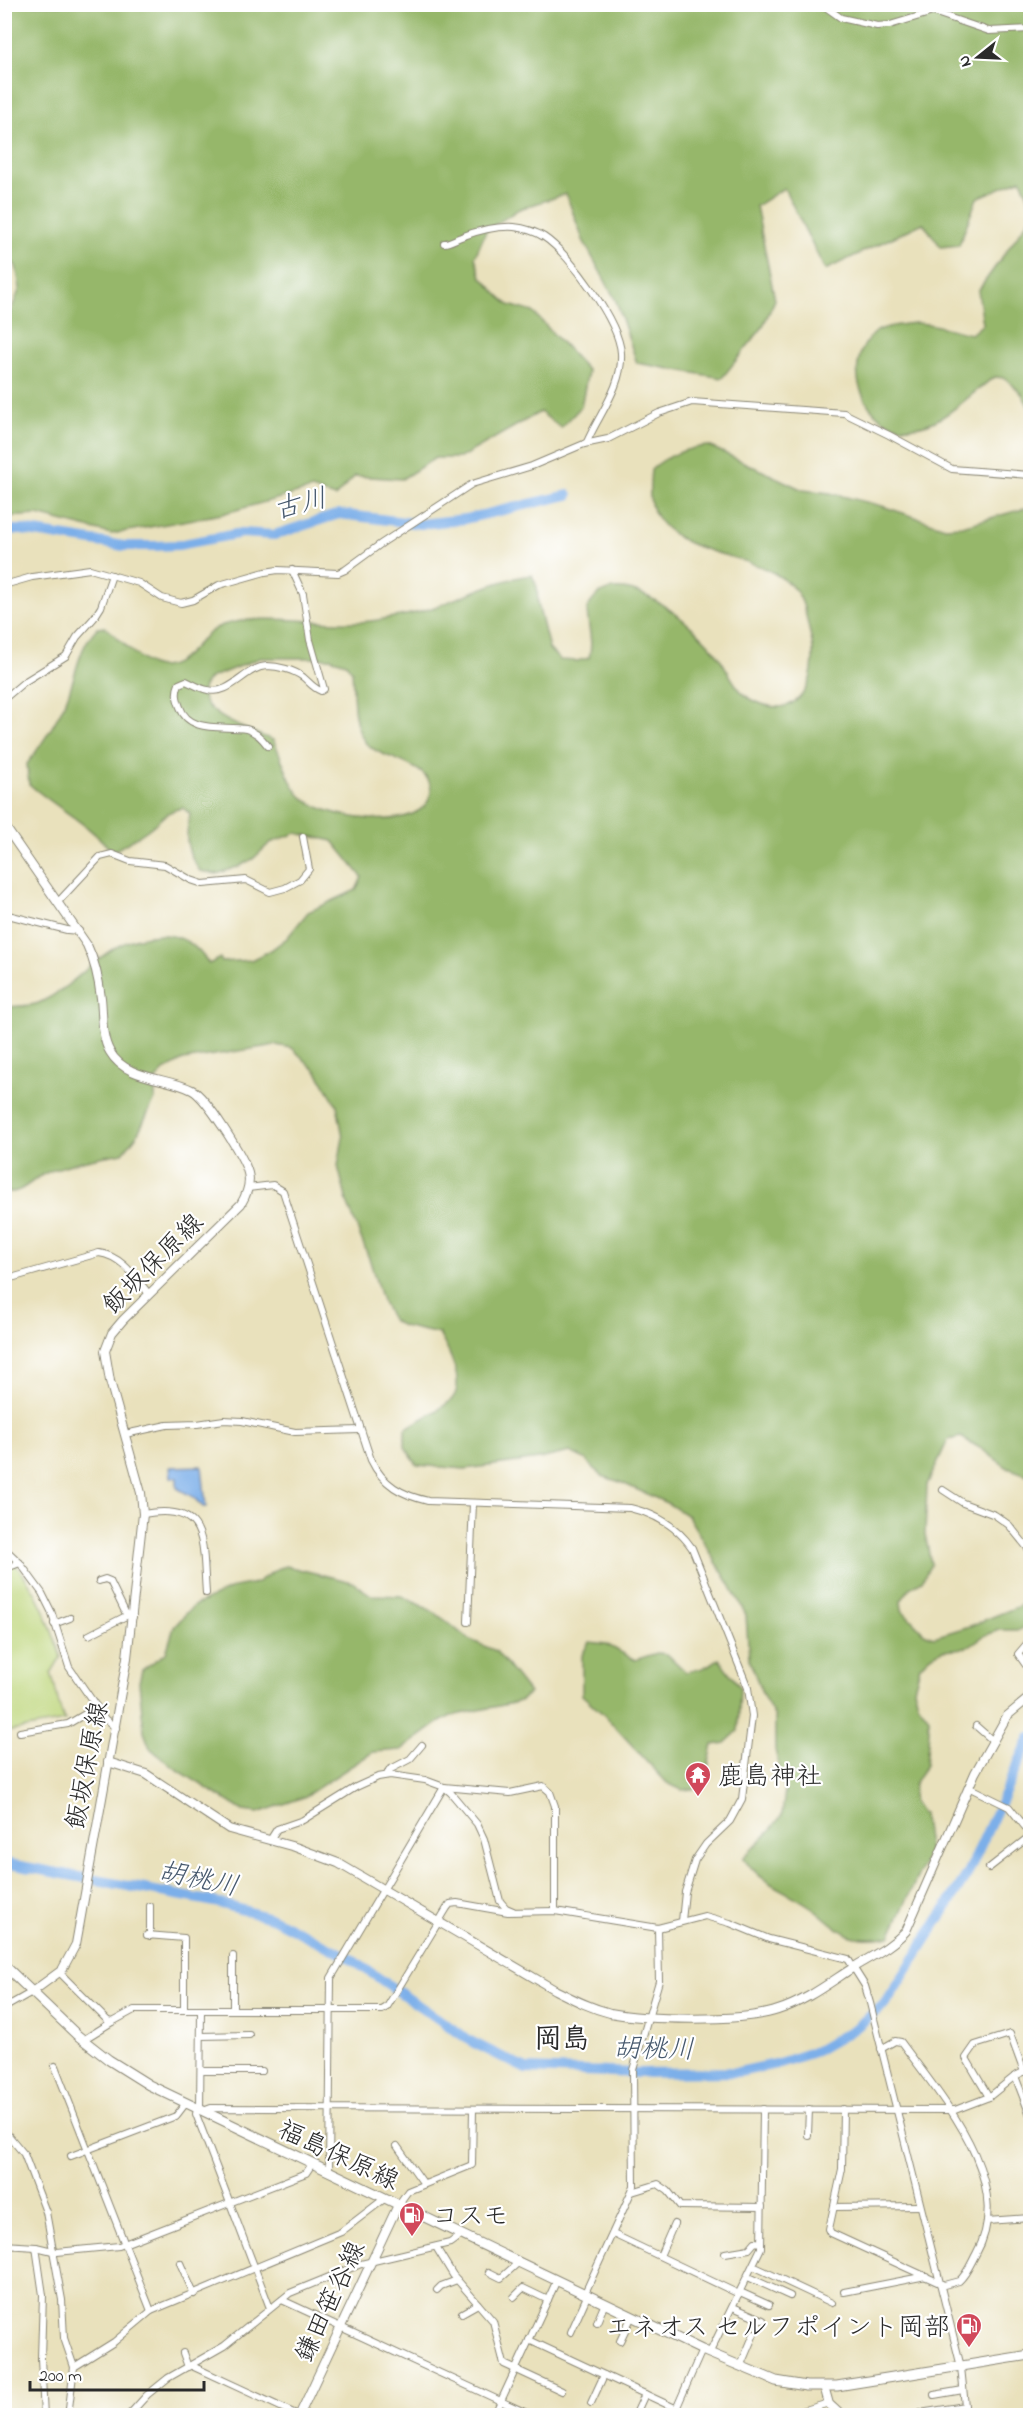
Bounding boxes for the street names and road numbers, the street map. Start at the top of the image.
street label: 飯坂保原線 [95,1206,214,1325]
street label: 飯坂保原線 [58,1698,120,1833]
street label: 福島保原線 [271,2112,405,2201]
street label: 鎌田笹谷線 [287,2235,376,2369]

